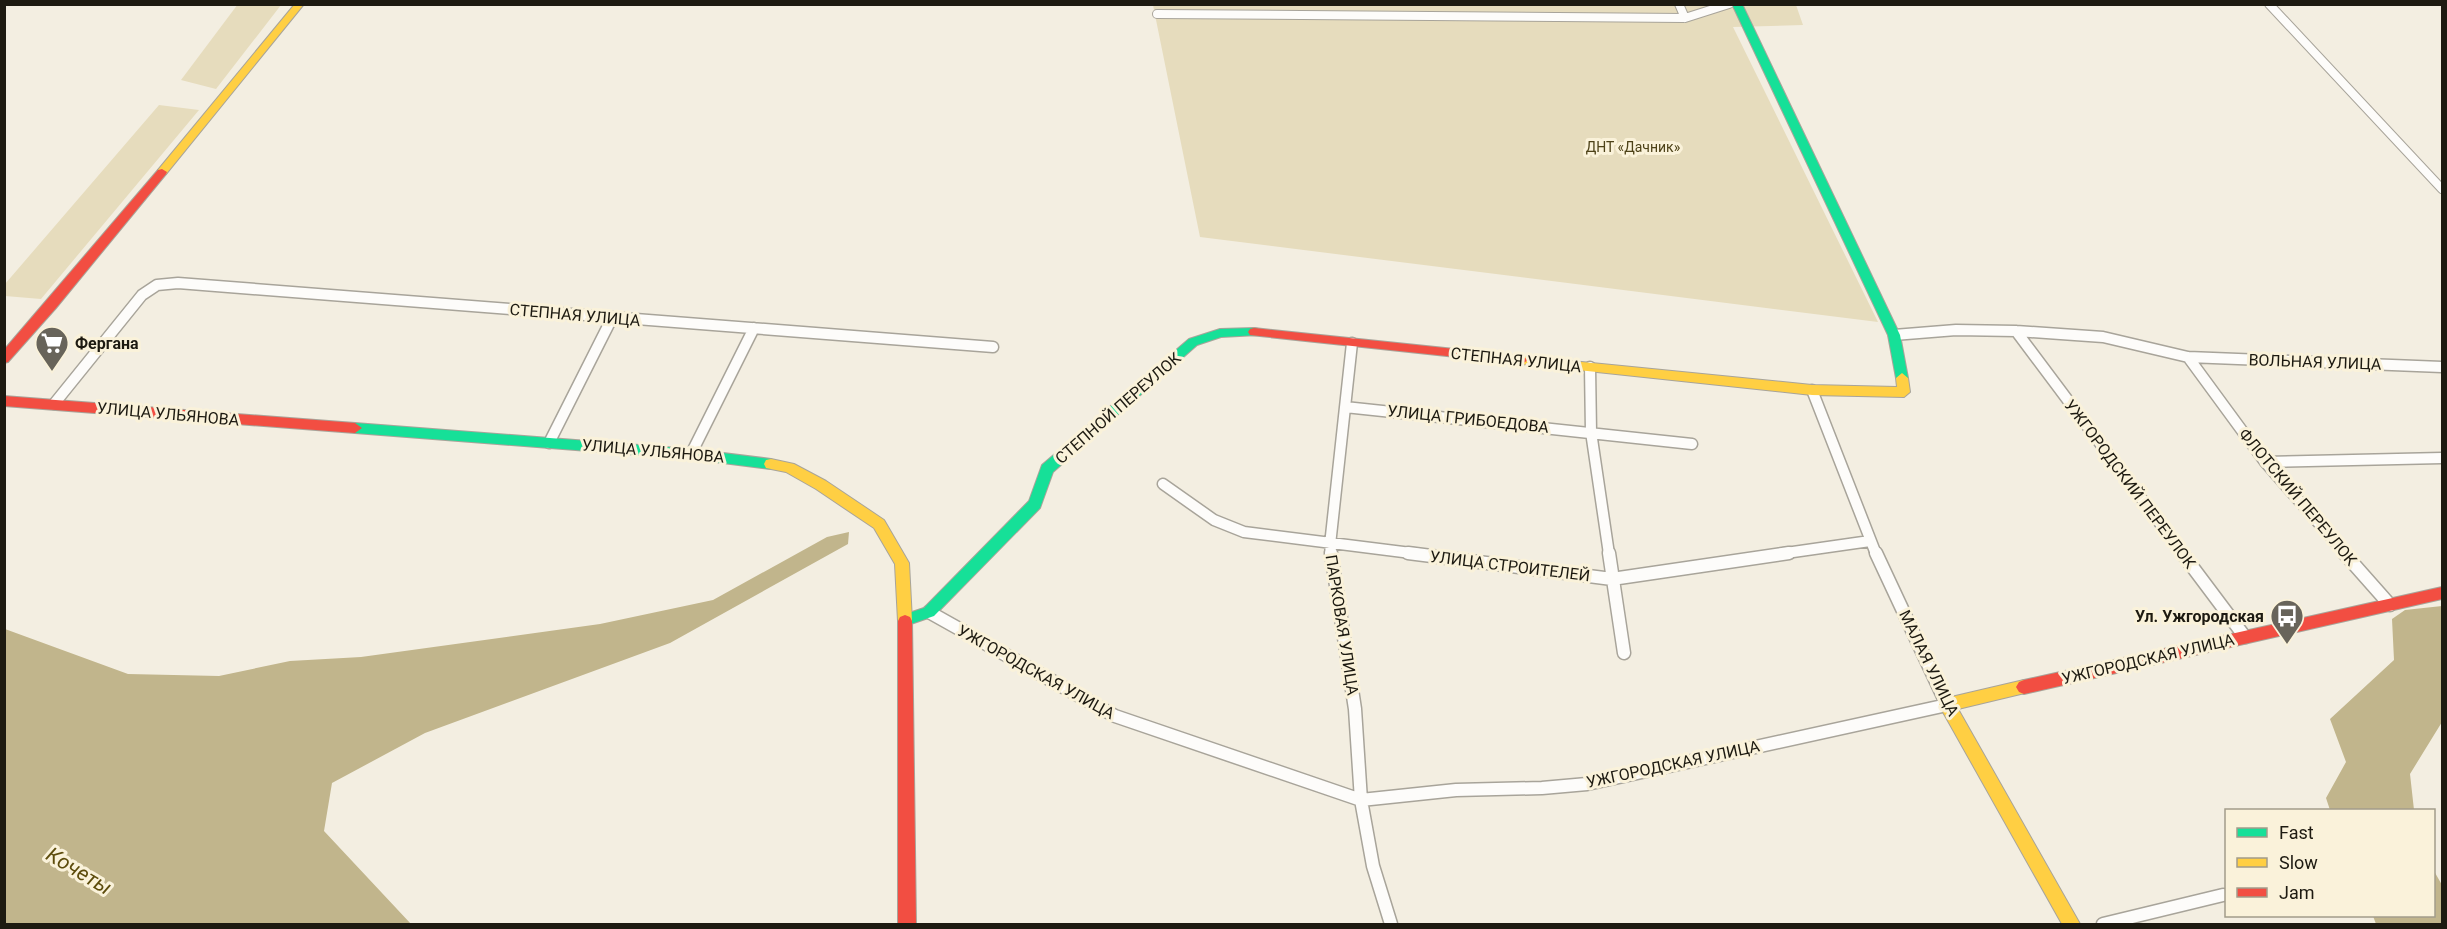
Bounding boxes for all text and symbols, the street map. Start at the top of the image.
park label: ДНТ «Дачник» [1586,139,1681,155]
street label: СТЕПНАЯ УЛИЦА [509,300,642,330]
supermarket icon: Фергана [34,325,70,372]
place label: Фергана [75,334,139,353]
street label: СТЕПНАЯ УЛИЦА [1450,344,1583,376]
street label: СТЕПНОЙ ПЕРЕУЛОК [1051,348,1185,468]
street label: ВОЛЬНАЯ УЛИЦА [2248,350,2382,374]
street label: УЖГОРОДСКИЙ ПЕРЕУЛОК [2060,396,2200,573]
street label: УЛИЦА УЛЬЯНОВА [96,398,240,430]
street label: УЛИЦА ГРИБОЕДОВА [1386,401,1550,437]
street label: ФЛОТСКИЙ ПЕРЕУЛОК [2235,425,2361,570]
street label: УЛИЦА УЛЬЯНОВА [581,435,725,467]
street label: УЛИЦА СТРОИТЕЛЕЙ [1429,547,1591,585]
street label: ПАРКОВАЯ УЛИЦА [1321,553,1363,697]
bus stop icon: Ул. Ужгородская [2269,598,2305,645]
street label: МАЛАЯ УЛИЦА [1895,607,1963,720]
place label: Ул. Ужгородская [2135,607,2264,626]
street label: УЖГОРОДСКАЯ УЛИЦА [954,621,1118,723]
street label: УЖГОРОДСКАЯ УЛИЦА [2060,630,2237,688]
street label: УЖГОРОДСКАЯ УЛИЦА [1585,736,1762,792]
legend [2225,809,2435,917]
text: Fast [2279,822,2314,843]
water label: Кочеты [42,842,116,900]
text: Slow [2279,852,2318,873]
text: Jam [2279,882,2315,903]

